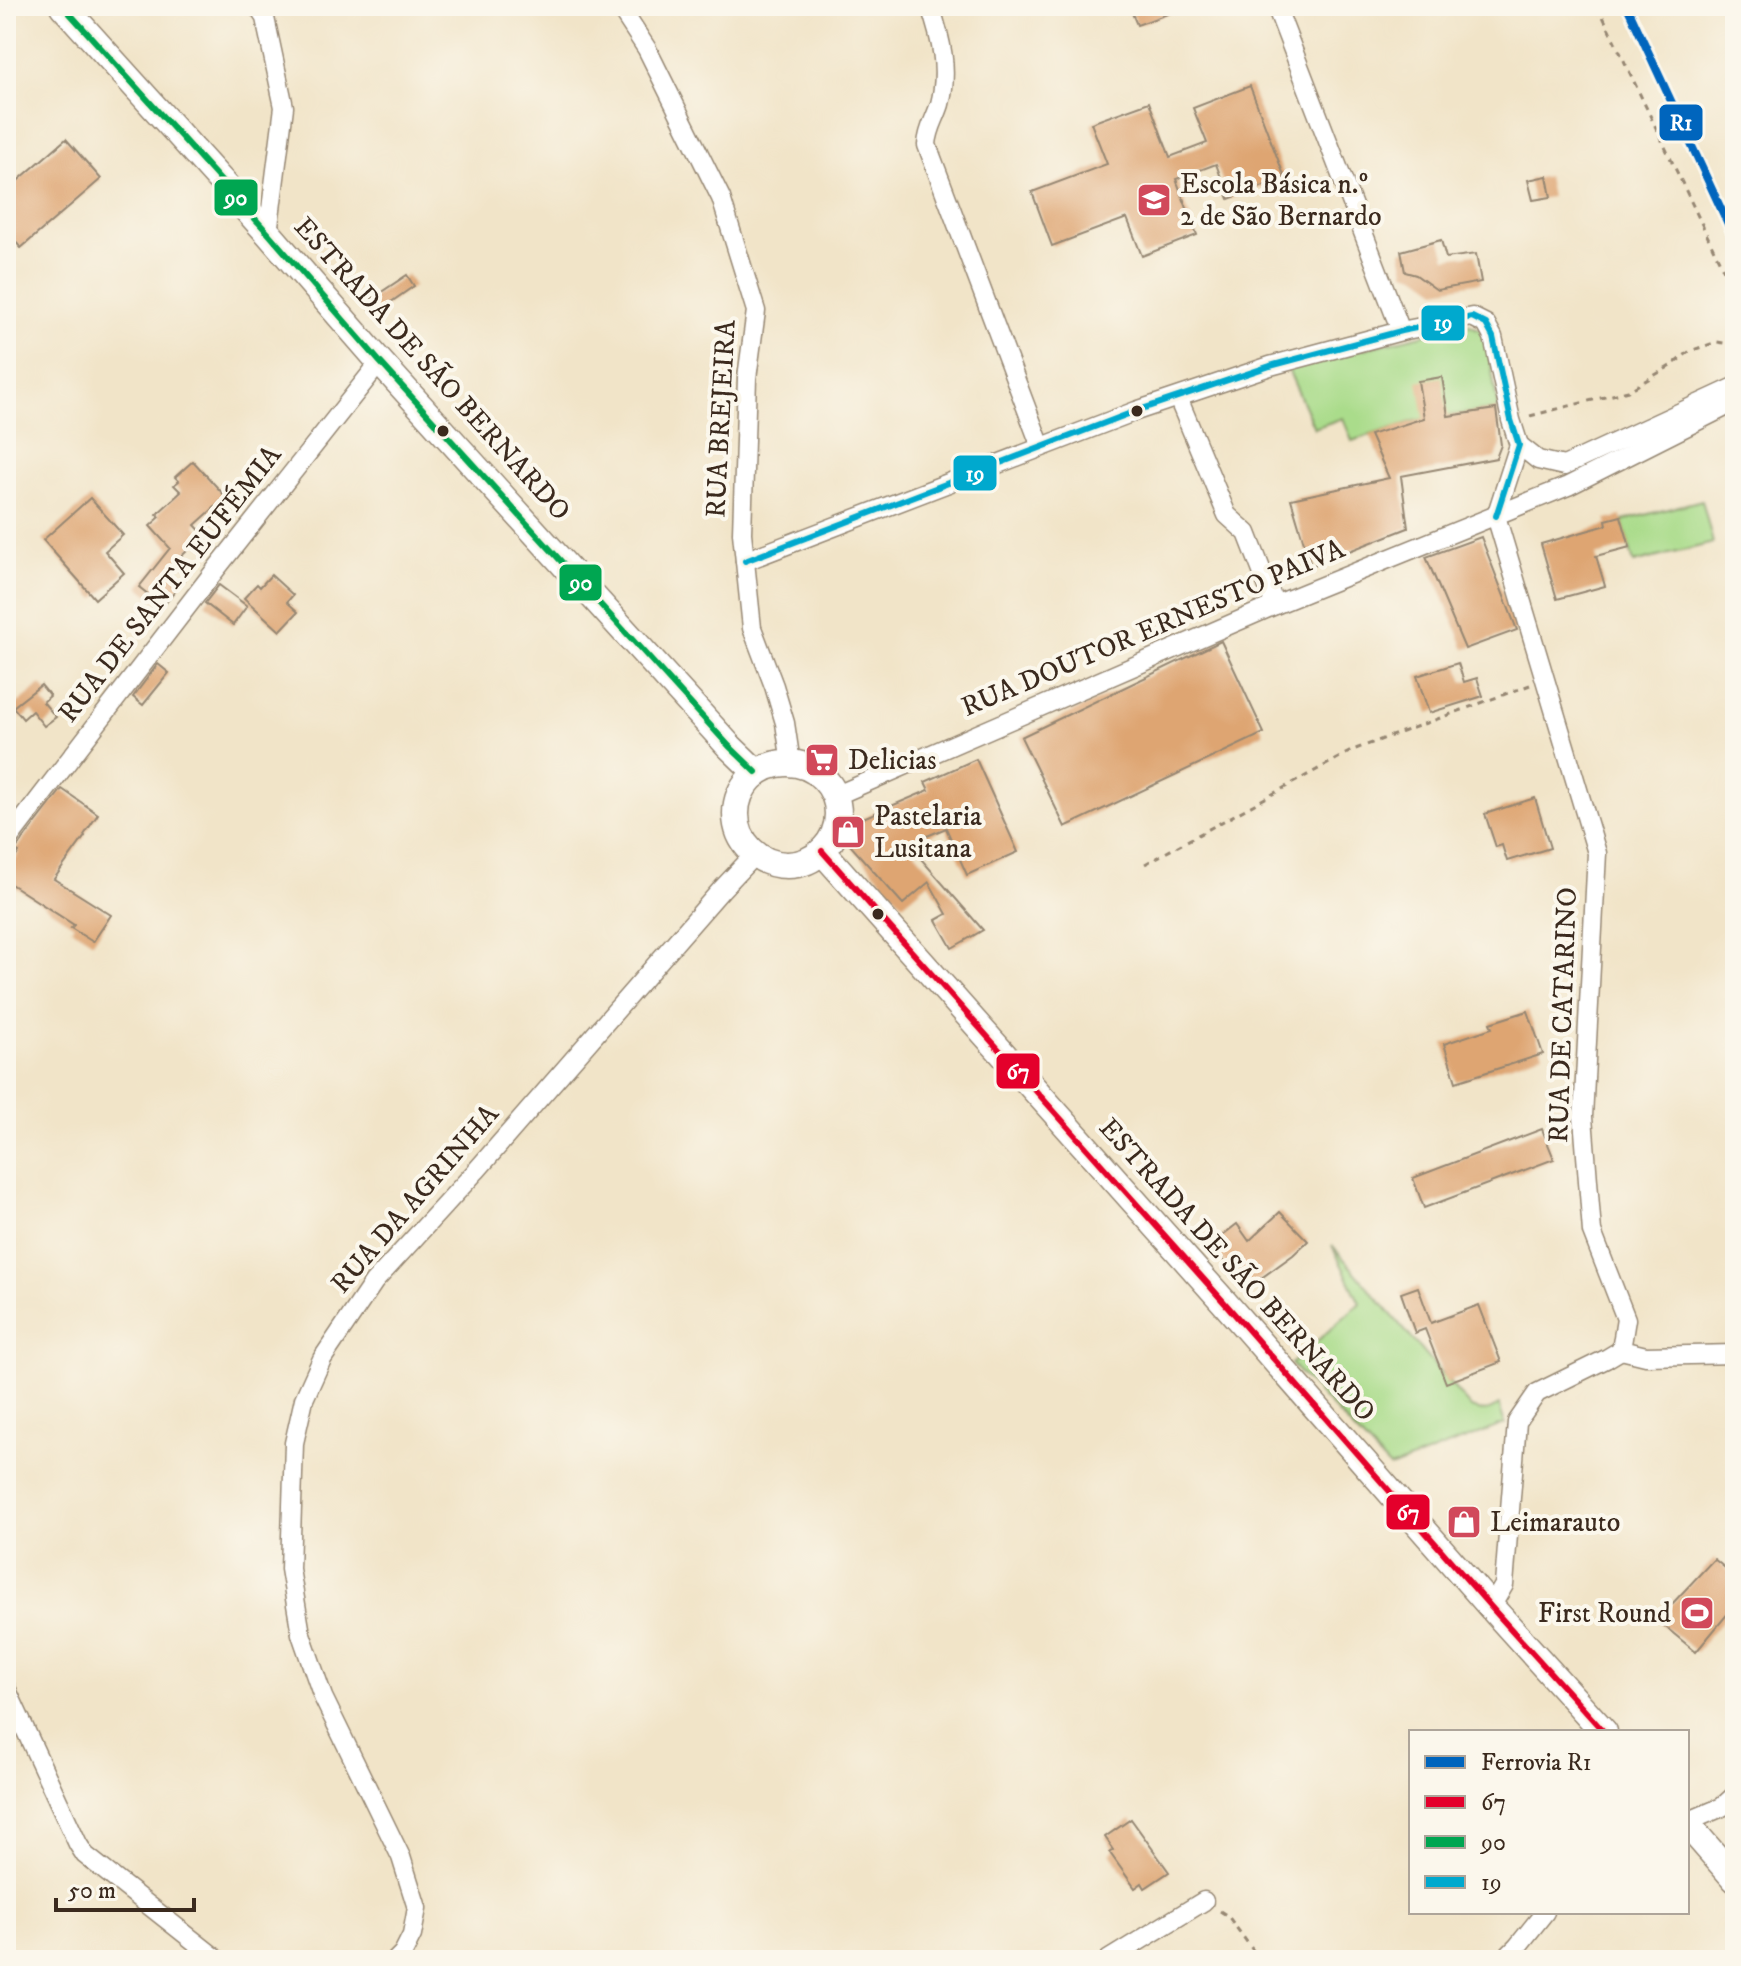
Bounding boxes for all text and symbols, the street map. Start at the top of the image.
line badge: R1 [1658,103,1704,142]
text: R1 [1670,110,1692,137]
place label: Escola Básica n.º 2 de São Bernardo [1180,167,1382,234]
line badge: 90 [213,178,259,217]
school or university icon: Escola Básica n.º 2 de São Bernardo [1135,181,1173,219]
text: 90 [223,185,248,212]
street label: ESTRADA DE SÃO BERNARDO [286,209,578,528]
line badge: 19 [1420,304,1466,342]
text: 19 [1434,310,1453,337]
street label: RUA BREJEIRA [698,318,744,519]
unlabelled marker [1129,403,1145,419]
unlabelled marker [435,423,451,439]
street label: RUA DE SANTA EUFÉMIA [51,437,290,730]
line badge: 19 [952,454,998,492]
text: 19 [966,461,985,488]
street label: RUA DOUTOR ERNESTO PAIVA [956,531,1351,725]
line badge: 90 [558,563,603,602]
text: 90 [568,570,593,597]
supermarket icon: Delicias [803,741,841,779]
place label: Delicias [848,743,937,778]
place label: Pastelaria Lusitana [874,799,982,866]
shop icon: Pastelaria Lusitana [829,813,867,851]
street label: RUA DE CATARINO [1541,886,1585,1144]
unlabelled marker [870,906,886,922]
line badge: 67 [995,1052,1041,1090]
text: 67 [1006,1059,1030,1086]
street label: RUA DA AGRINHA [323,1096,507,1301]
street label: ESTRADA DE SÃO BERNARDO [1091,1110,1383,1429]
line badge: 67 [1385,1493,1431,1531]
text: 67 [1396,1500,1420,1527]
shop icon: Leimarauto [1445,1503,1483,1541]
place label: Leimarauto [1490,1505,1620,1540]
sports icon: First Round [1678,1594,1716,1632]
place label: First Round [1538,1596,1671,1631]
legend [1409,1730,1689,1914]
text: Ferrovia R1 [1481,1748,1591,1778]
text: 67 [1481,1788,1506,1818]
text: 90 [1480,1828,1506,1858]
scale bar [56,1862,194,1912]
text: 19 [1481,1868,1502,1898]
text: 50 m [68,1876,116,1906]

